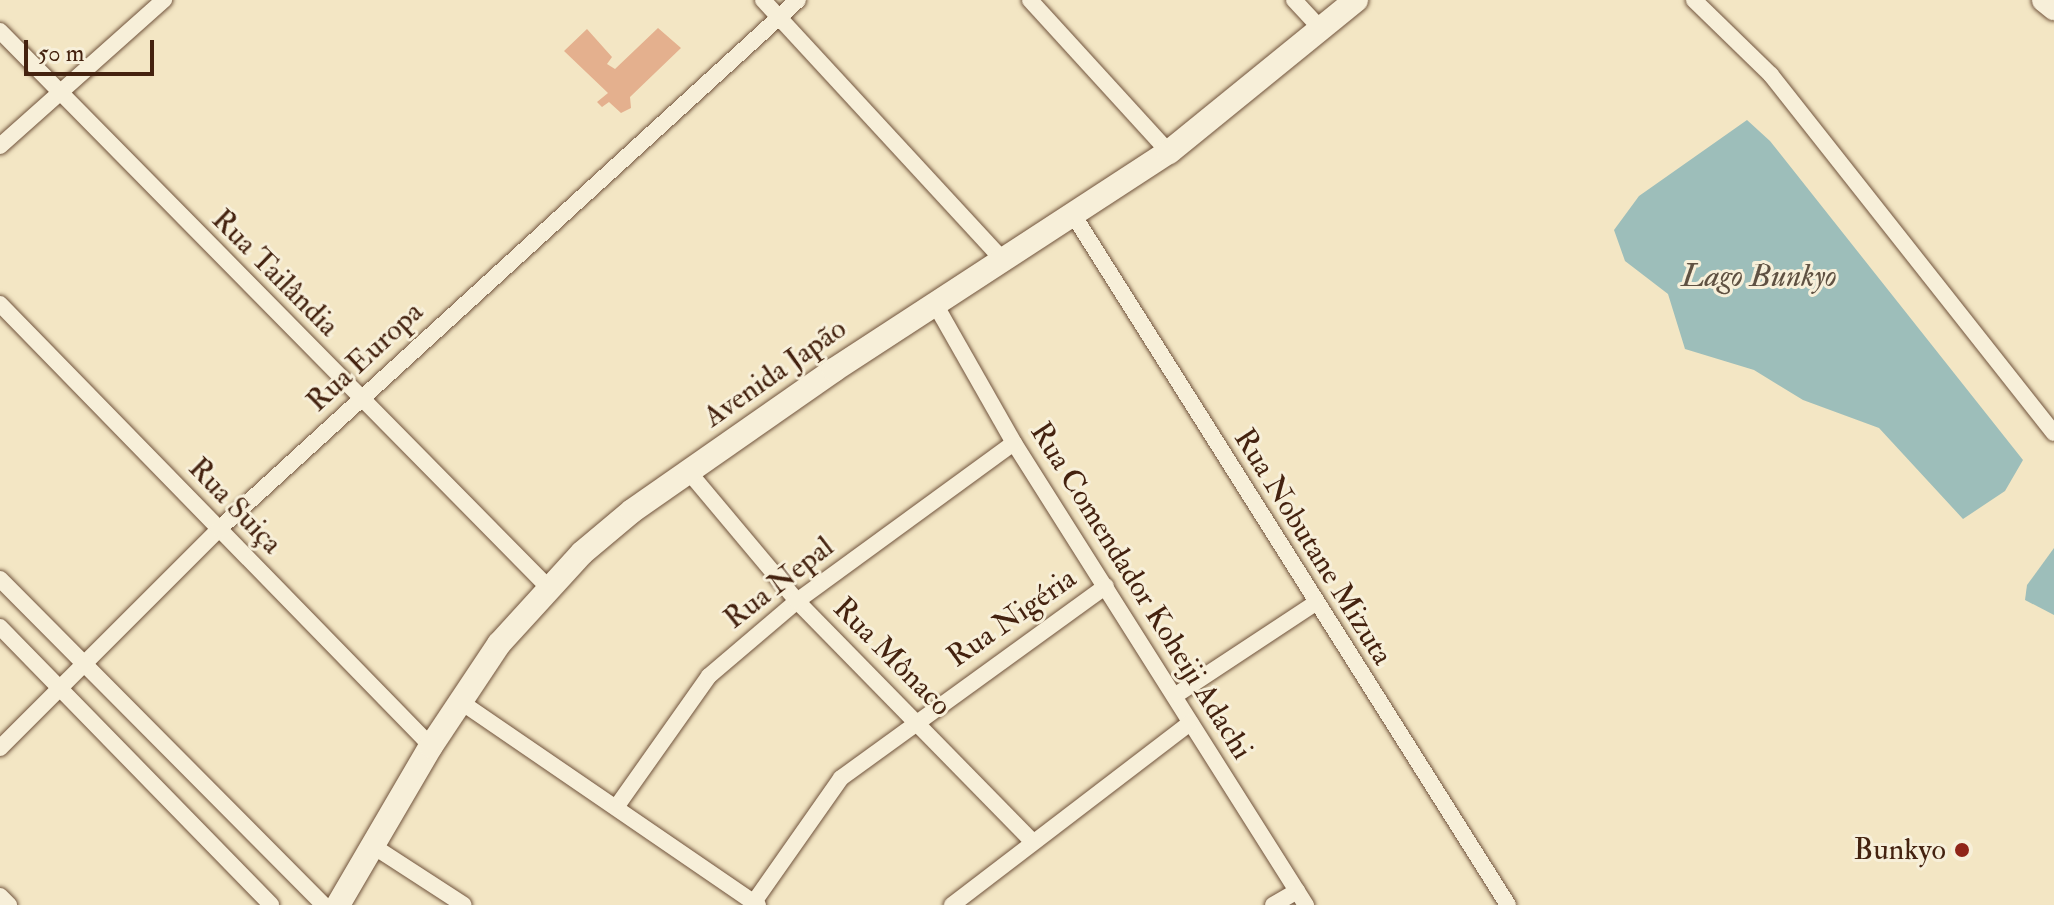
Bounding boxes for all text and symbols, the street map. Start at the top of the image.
scale bar [28,24,158,74]
text: 50 m [38,38,84,69]
street label: Rua Tailândia [204,202,346,344]
water label: Lago Bunkyo [1681,257,1837,295]
street label: Rua Europa [300,294,430,420]
street label: Avenida Japão [697,311,853,435]
street label: Rua Comendador Koheiji Adachi [1022,416,1260,766]
street label: Rua Nobutane Mizuta [1226,422,1400,672]
street label: Rua Suiça [180,450,290,562]
street label: Rua Nepal [717,529,841,637]
street label: Rua Nigéria [941,561,1083,675]
street label: Rua Mônaco [825,590,959,724]
place label: Bunkyo [1854,832,1946,868]
marker: Bunkyo [1953,841,1971,859]

